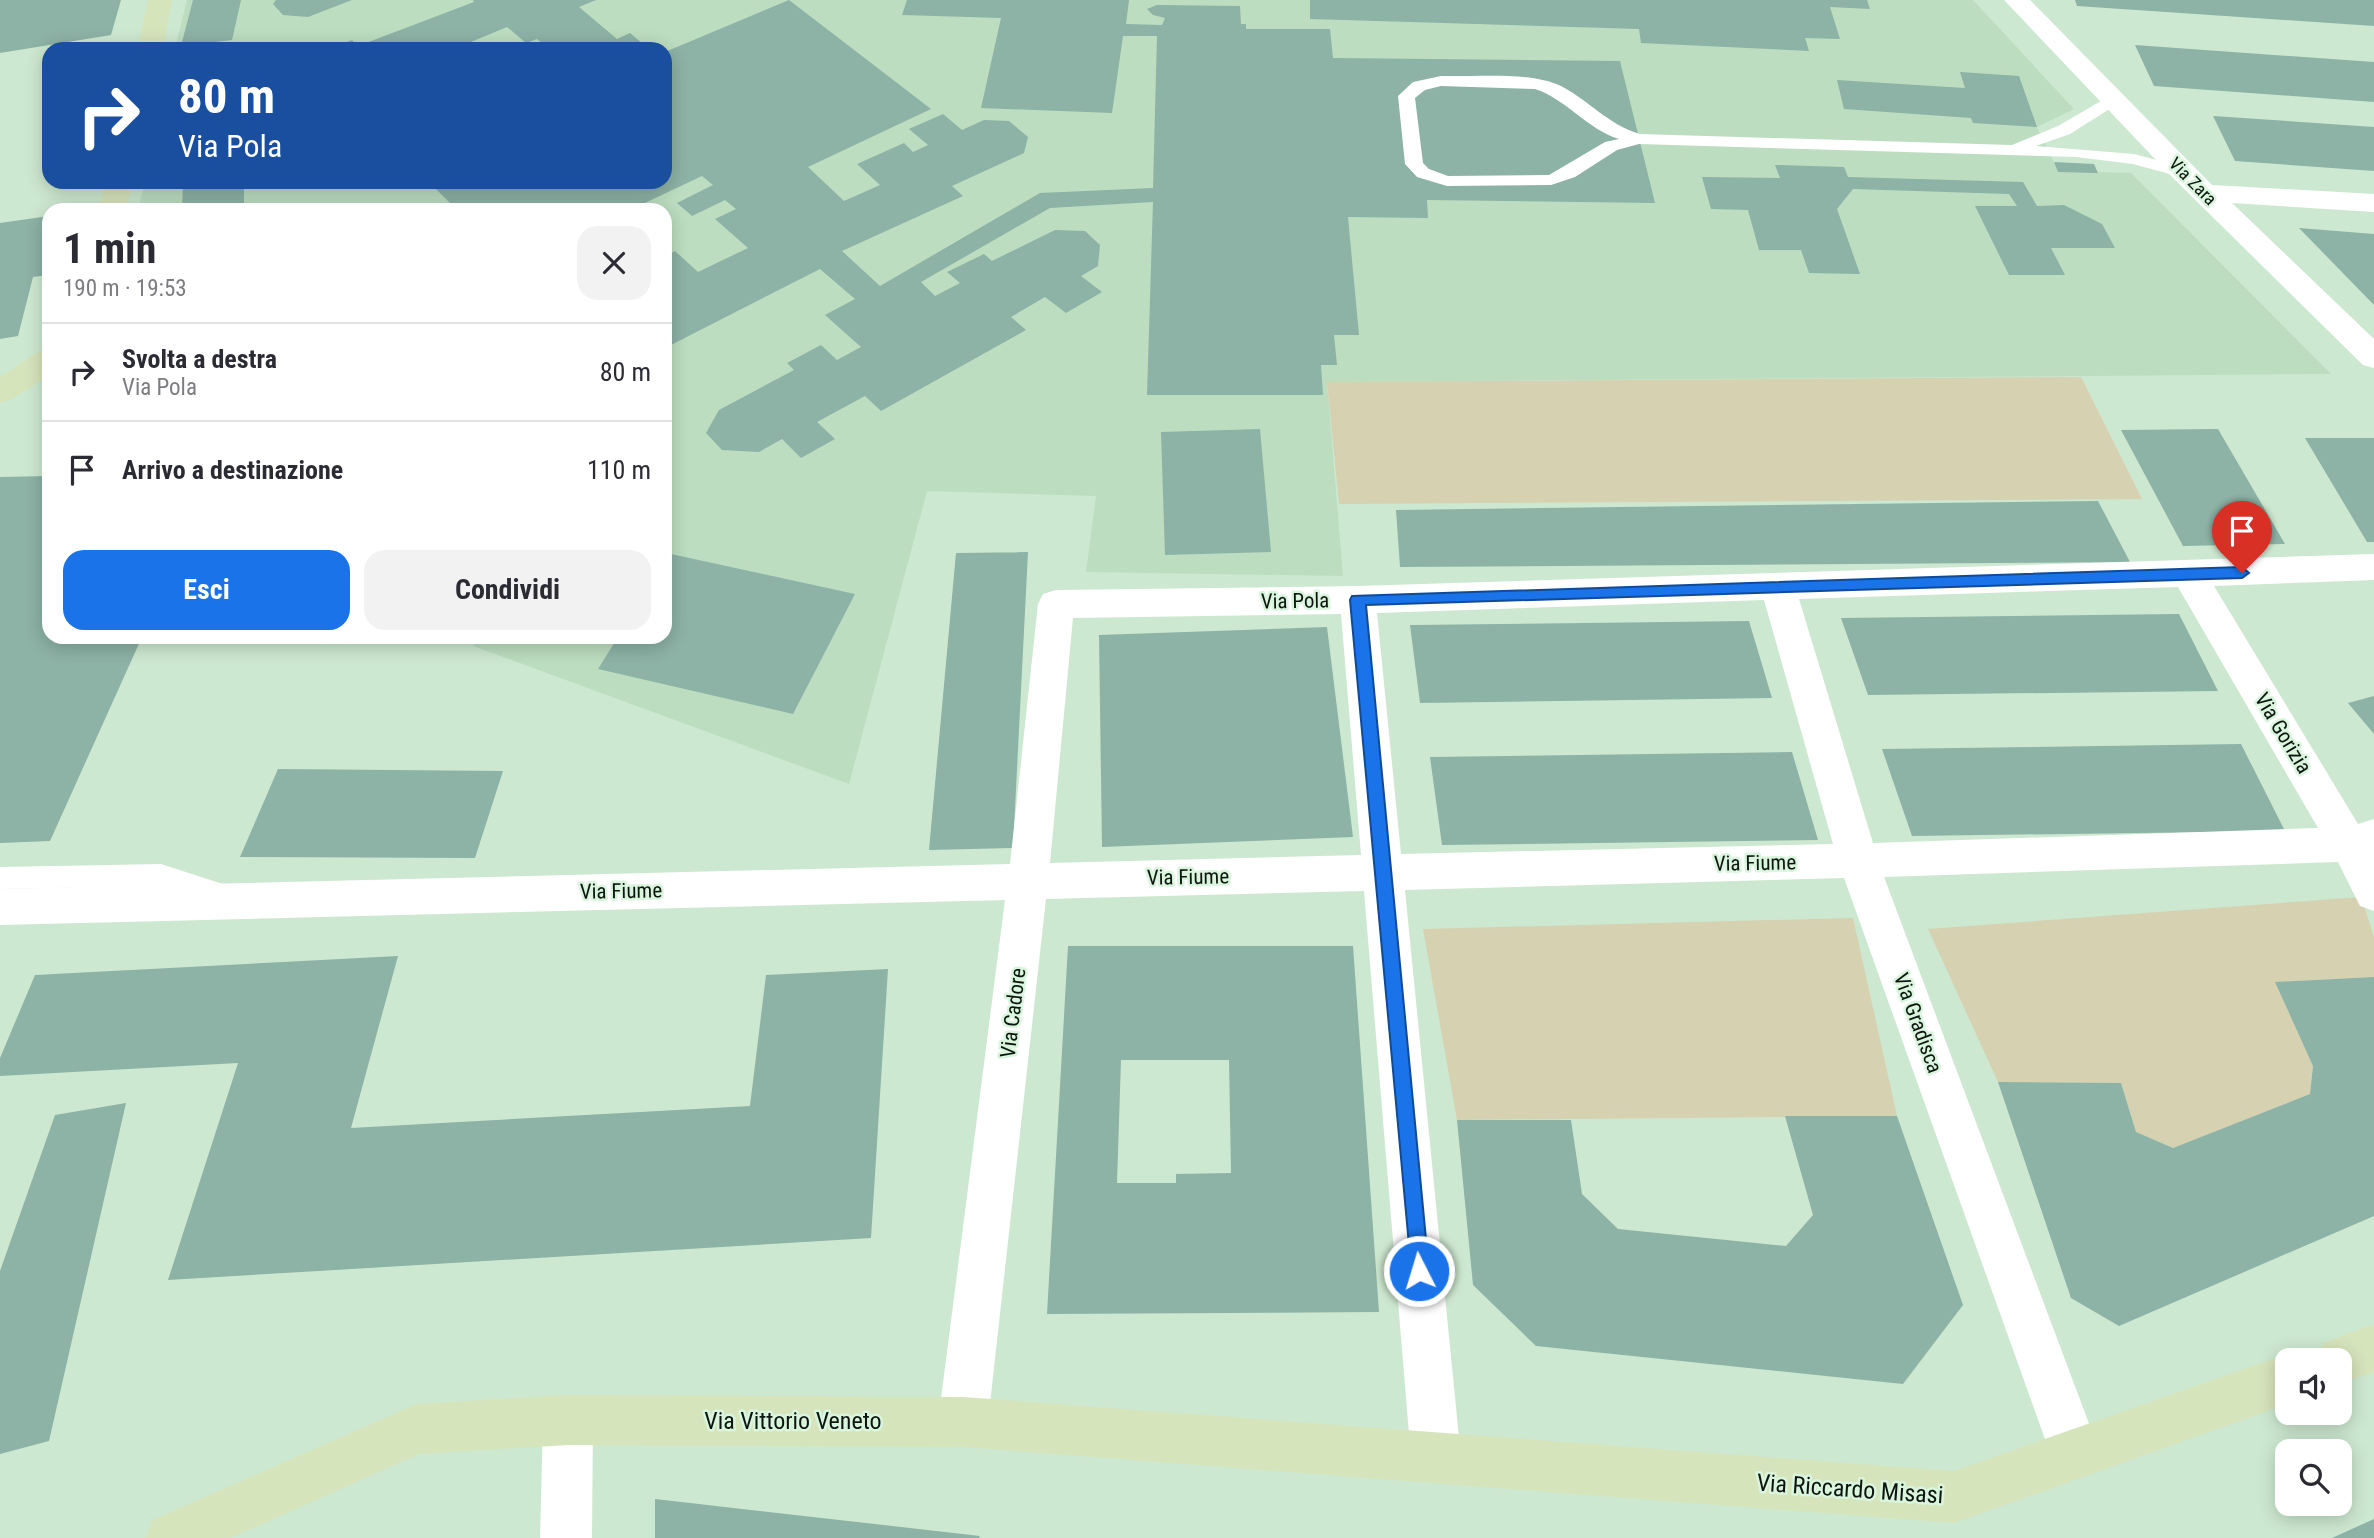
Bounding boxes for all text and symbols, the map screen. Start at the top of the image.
text: 80 m [178,68,275,125]
icon: right [63,70,154,161]
text: Via Pola [178,127,282,165]
street label: Via Zara [2165,153,2221,209]
text: 1 min [63,224,156,273]
button: close [577,226,651,300]
text: 190 m · 19:53 [63,275,187,302]
text: Svolta a destra [122,344,277,374]
icon: right [63,353,101,391]
text: 80 m [600,357,651,387]
text: Via Pola [122,374,197,401]
icon: arrive [63,451,101,489]
text: Arrivo a destinazione [122,455,343,485]
text: 110 m [587,455,651,485]
pin [2212,501,2272,573]
icon: arrive [2223,512,2261,550]
button: Esci [63,550,350,630]
button: Condividi [364,550,651,630]
street label: Via Pola [1261,588,1329,614]
street label: Via Gorizia [2250,688,2316,778]
street label: Via Fiume [1714,850,1796,876]
street label: Via Fiume [1147,864,1229,890]
street label: Via Fiume [580,878,662,904]
street label: Via Cadore [996,967,1030,1059]
street label: Via Gradisca [1889,970,1947,1076]
position arrow [1382,1234,1456,1308]
map controls [2275,1348,2352,1516]
button: sound [2275,1348,2352,1425]
street label: Via Vittorio Veneto [704,1407,882,1435]
button: search [2275,1439,2352,1516]
street label: Via Riccardo Misasi [1756,1469,1944,1509]

